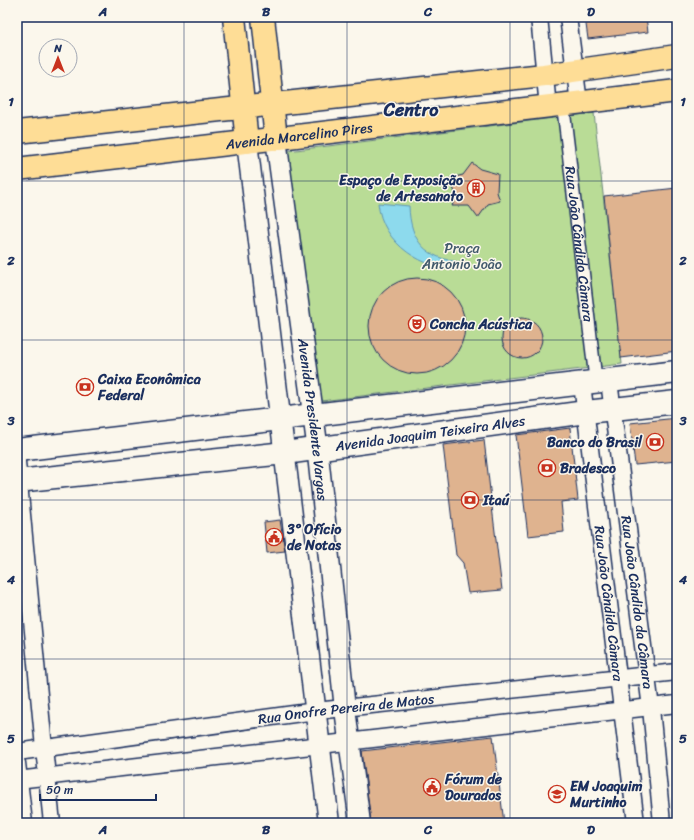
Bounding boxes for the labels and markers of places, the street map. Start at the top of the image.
place label: Espaço de Exposição de Artesanato [339,168,464,209]
building icon: Espaço de Exposição de Artesanato [466,178,486,198]
place label: Concha Acústica [429,312,533,337]
theatre icon: Concha Acústica [407,314,427,334]
place label: Caixa Econômica Federal [97,367,202,408]
bank icon: Caixa Econômica Federal [75,377,95,397]
place label: Banco do Brasil [547,430,643,455]
bank icon: Banco do Brasil [645,432,665,452]
place label: Bradesco [560,456,616,481]
bank icon: Bradesco [537,458,557,478]
place label: Itaú [482,488,510,513]
bank icon: Itaú [460,490,480,510]
place label: 3° Ofício de Notas [286,517,342,558]
public building icon: 3° Ofício de Notas [264,527,284,547]
place label: Fórum de Dourados [444,767,503,808]
place label: EM Joaquim Murtinho [569,774,643,815]
public building icon: Fórum de Dourados [422,777,442,797]
school or university icon: EM Joaquim Murtinho [547,784,567,804]

